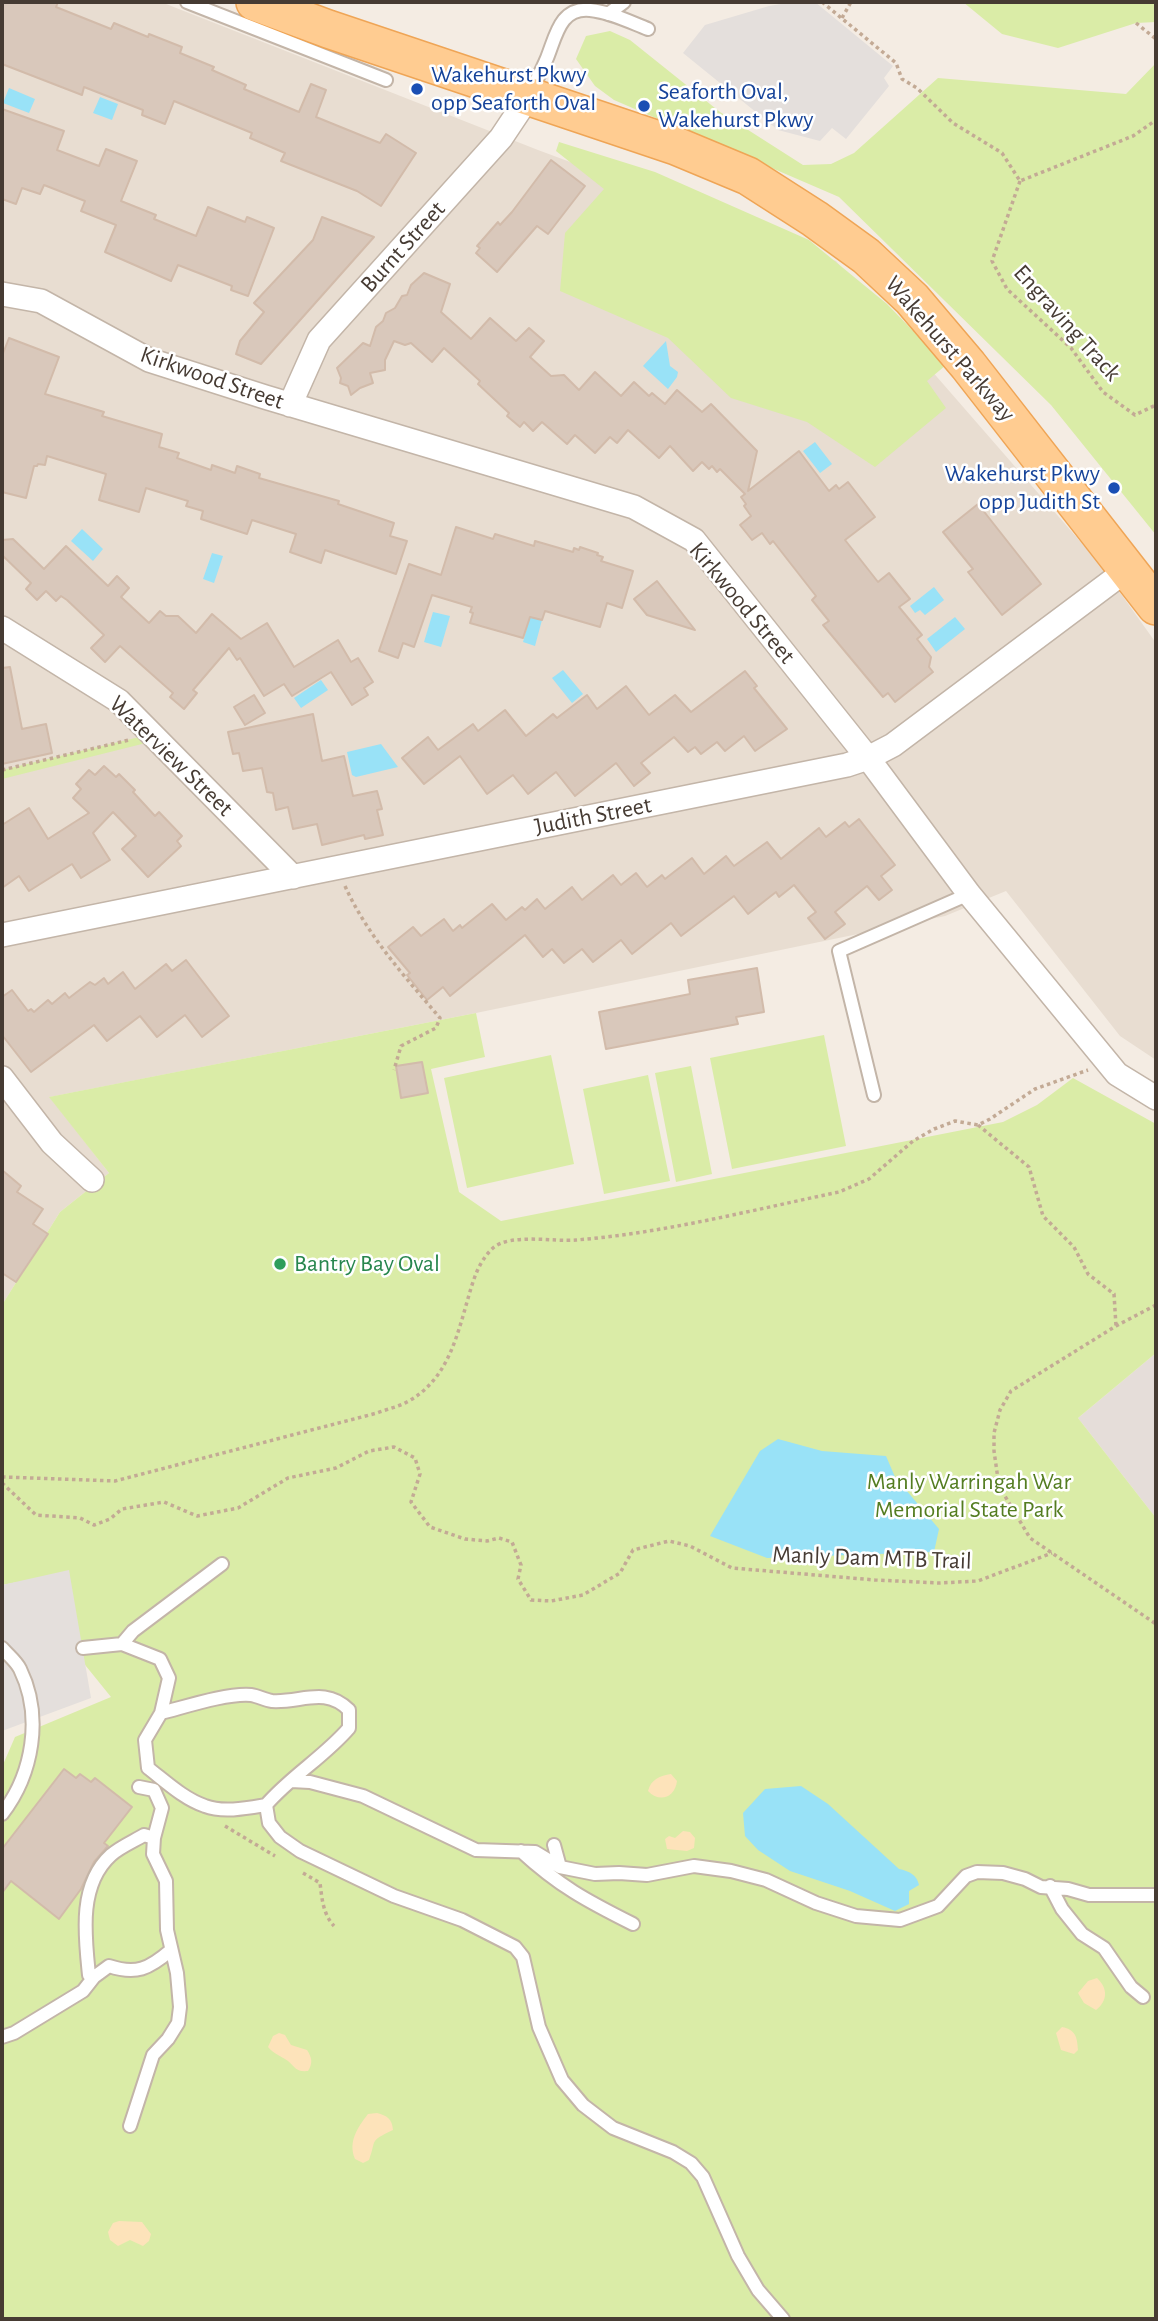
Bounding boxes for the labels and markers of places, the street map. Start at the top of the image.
place label: Wakehurst Pkwy opp Seaforth Oval [431,61,596,117]
place label: Seaforth Oval, Wakehurst Pkwy [658,78,813,134]
marker: Wakehurst Pkwy opp Seaforth Oval [409,81,425,97]
marker: Seaforth Oval, Wakehurst Pkwy [636,98,652,114]
place label: Wakehurst Pkwy opp Judith St [945,460,1100,516]
marker: Wakehurst Pkwy opp Judith St [1106,480,1122,496]
place label: Bantry Bay Oval [294,1250,440,1278]
marker: Bantry Bay Oval [272,1256,288,1272]

